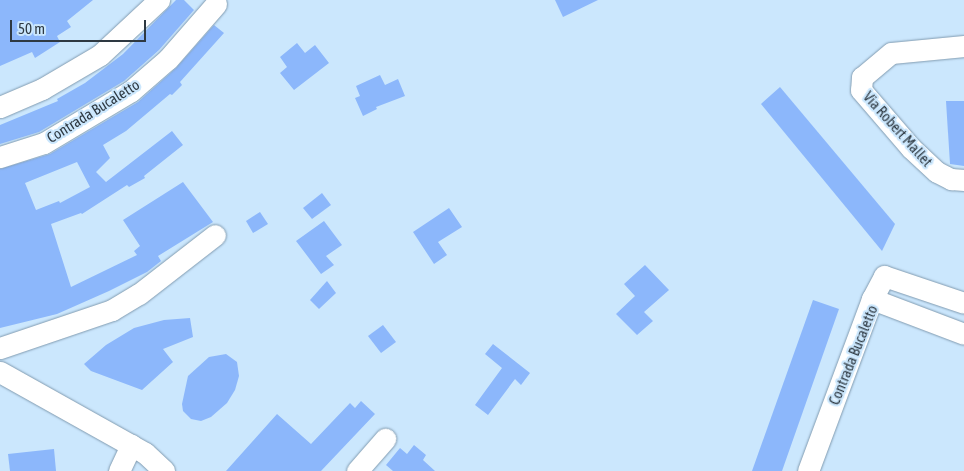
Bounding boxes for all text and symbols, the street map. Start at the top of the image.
scale bar [12,10,149,42]
text: 50 m [18,20,45,37]
street label: Contrada Bucaletto [43,75,143,147]
street label: Via Robert Mallet [860,88,936,170]
street label: Contrada Bucaletto [825,303,881,407]

